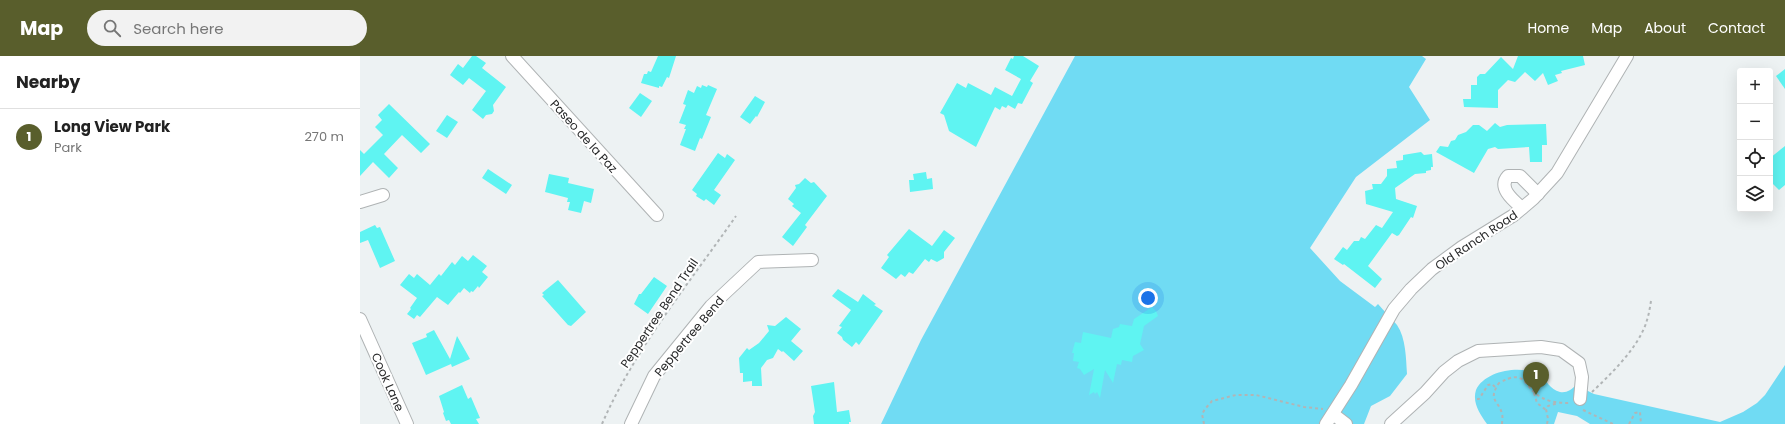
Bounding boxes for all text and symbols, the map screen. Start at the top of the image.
search box [87,10,367,46]
text: Map [20,15,63,42]
icon: search [101,17,123,39]
text: Search here [133,18,224,39]
text: Home [1527,18,1569,38]
text: Map [1591,18,1622,38]
text: About [1644,18,1686,38]
text: Contact [1708,18,1765,38]
map controls [1737,68,1773,212]
button: + [1737,68,1773,104]
text: Nearby [16,70,80,94]
street label: Paseo de la Paz [547,96,621,176]
button: − [1737,104,1773,140]
text: Long View Park [54,116,170,137]
text: 1 [27,127,31,146]
text: 270 m [304,127,344,146]
text: Park [54,138,82,157]
button: locate [1737,140,1773,176]
button: layers [1737,176,1773,212]
street label: Old Ranch Road [1431,206,1521,274]
street label: Peppertree Bend Trail [617,256,701,370]
your location [1138,288,1158,308]
street label: Peppertree Bend [651,293,727,379]
street label: Cook Lane [368,350,408,414]
pin: 1 [1523,362,1549,395]

